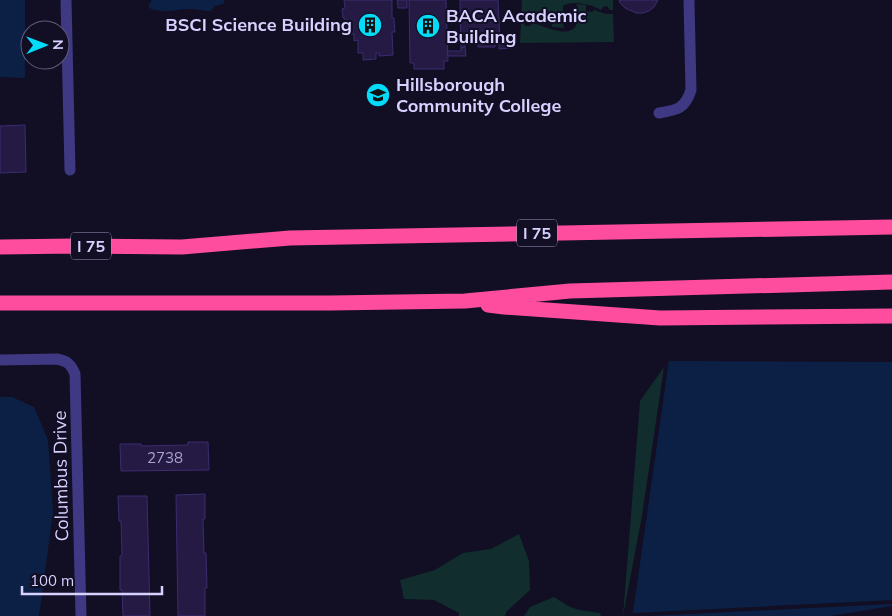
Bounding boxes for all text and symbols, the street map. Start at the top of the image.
place label: BACA Academic Building [446,4,587,48]
building icon: BSCI Science Building [357,12,383,38]
place label: BSCI Science Building [165,13,352,36]
building icon: BACA Academic Building [415,13,441,39]
north arrow [20,20,70,70]
text: N [49,39,67,50]
place label: Hillsborough Community College [396,73,561,117]
school or university icon: Hillsborough Community College [365,82,391,108]
road number: I 75 [517,220,557,247]
road number: I 75 [71,232,111,260]
street label: Columbus Drive [48,410,73,542]
house number: 2738 [147,448,183,467]
scale bar [22,564,162,596]
text: 100 m [30,571,74,590]

